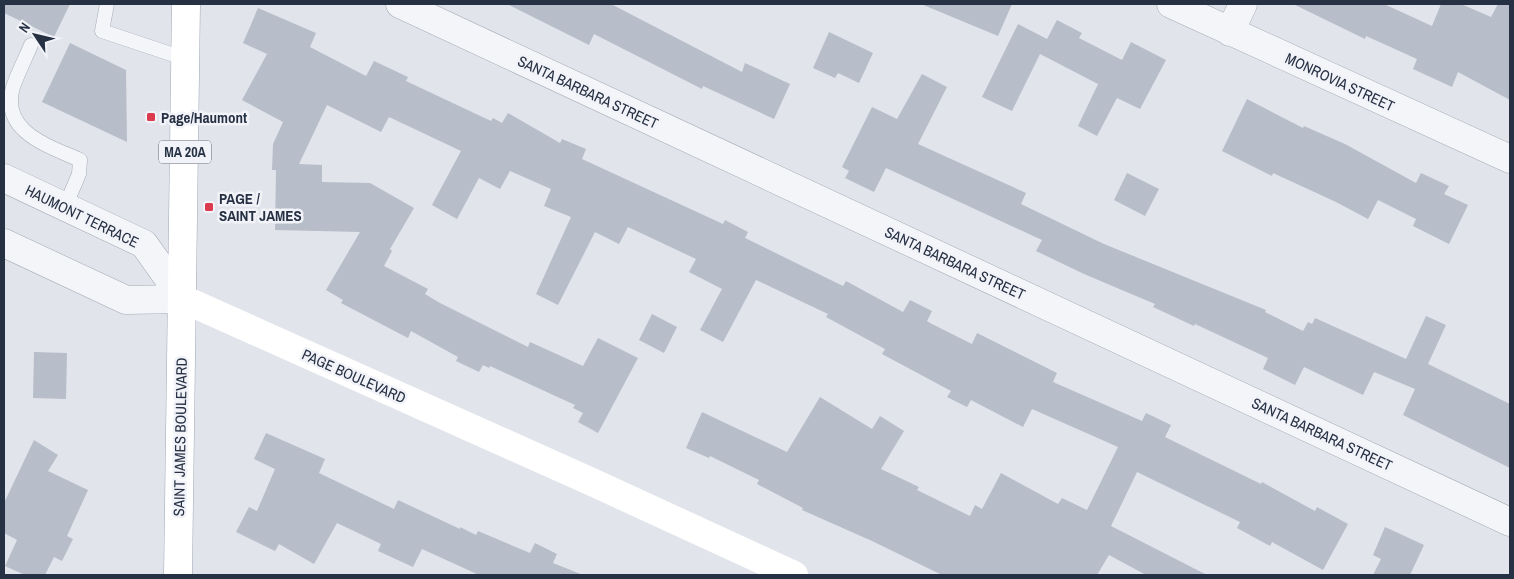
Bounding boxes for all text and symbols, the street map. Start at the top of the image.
north arrow [10,10,60,60]
text: N [15,19,34,36]
street label: MONROVIA STREET [1282,47,1398,117]
street label: SANTA BARBARA STREET [514,50,662,134]
place label: Page/Haumont [161,107,247,128]
marker: Page/Haumont [145,111,157,123]
road number: MA 20A [159,140,211,163]
street label: HAUMONT TERRACE [22,179,142,253]
place label: PAGE / SAINT JAMES [219,188,302,226]
marker: PAGE / SAINT JAMES [203,201,215,213]
street label: SANTA BARBARA STREET [881,221,1029,305]
street label: PAGE BOULEVARD [299,344,409,408]
street label: SAINT JAMES BOULEVARD [168,357,192,517]
street label: SANTA BARBARA STREET [1248,392,1396,476]

